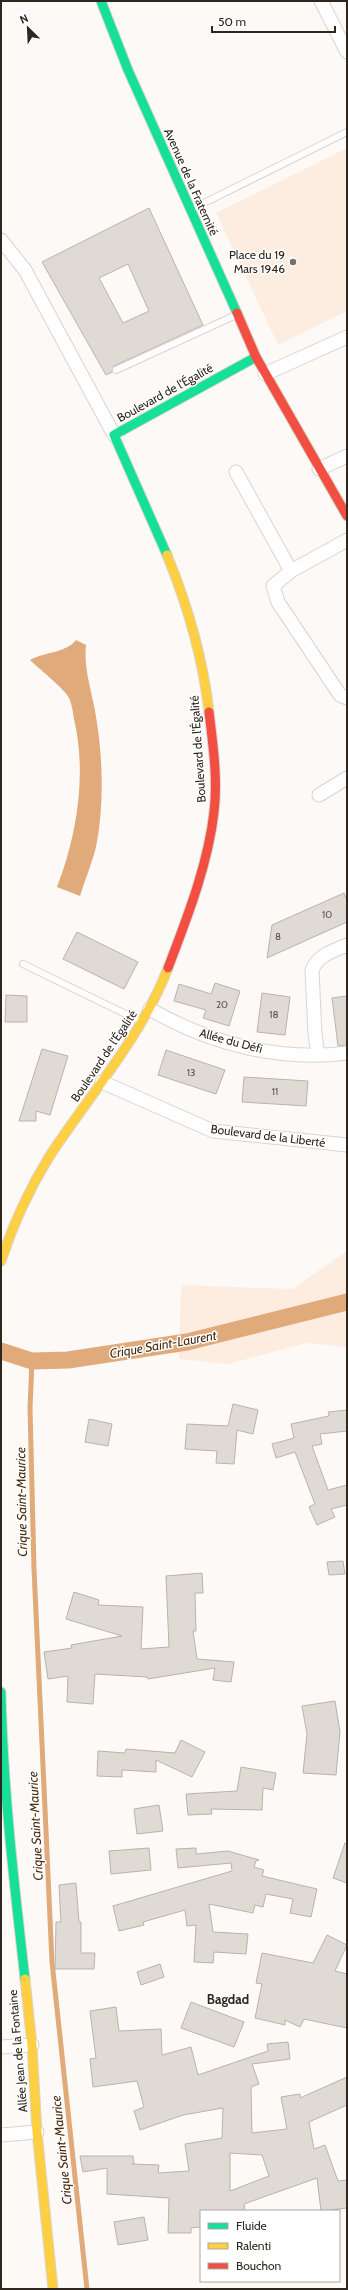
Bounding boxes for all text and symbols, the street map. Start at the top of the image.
north arrow [8,8,48,48]
scale bar [212,8,335,34]
text: N [18,11,30,27]
text: 50 m [218,14,246,29]
street label: Avenue de la Fraternité [161,126,222,238]
place label: Place du 19 Mars 1946 [229,247,285,276]
marker: Place du 19 Mars 1946 [288,257,298,267]
street label: Boulevard de l'Égalité [114,360,215,425]
street label: Boulevard de l'Égalité [186,695,209,803]
house number: 10 [322,908,332,921]
house number: 8 [275,930,281,943]
house number: 20 [216,998,228,1011]
street label: Boulevard de l'Égalité [67,1007,140,1104]
house number: 18 [269,1008,279,1021]
street label: Allée du Défi [198,1025,264,1056]
house number: 13 [187,1066,195,1079]
house number: 11 [272,1085,278,1098]
street label: Boulevard de la Liberté [210,1121,326,1150]
water label: Crique Saint-Laurent [108,1327,219,1361]
water label: Crique Saint-Maurice [12,1447,30,1557]
water label: Crique Saint-Maurice [24,1771,46,1881]
street label: Allée Jean de la Fontaine [5,1989,30,2113]
district label: Bagdad [207,1991,249,2007]
water label: Crique Saint-Maurice [47,2095,75,2205]
legend [200,2210,340,2282]
text: Fluide [236,2218,267,2233]
text: Ralenti [236,2238,271,2253]
text: Bouchon [236,2258,282,2273]

